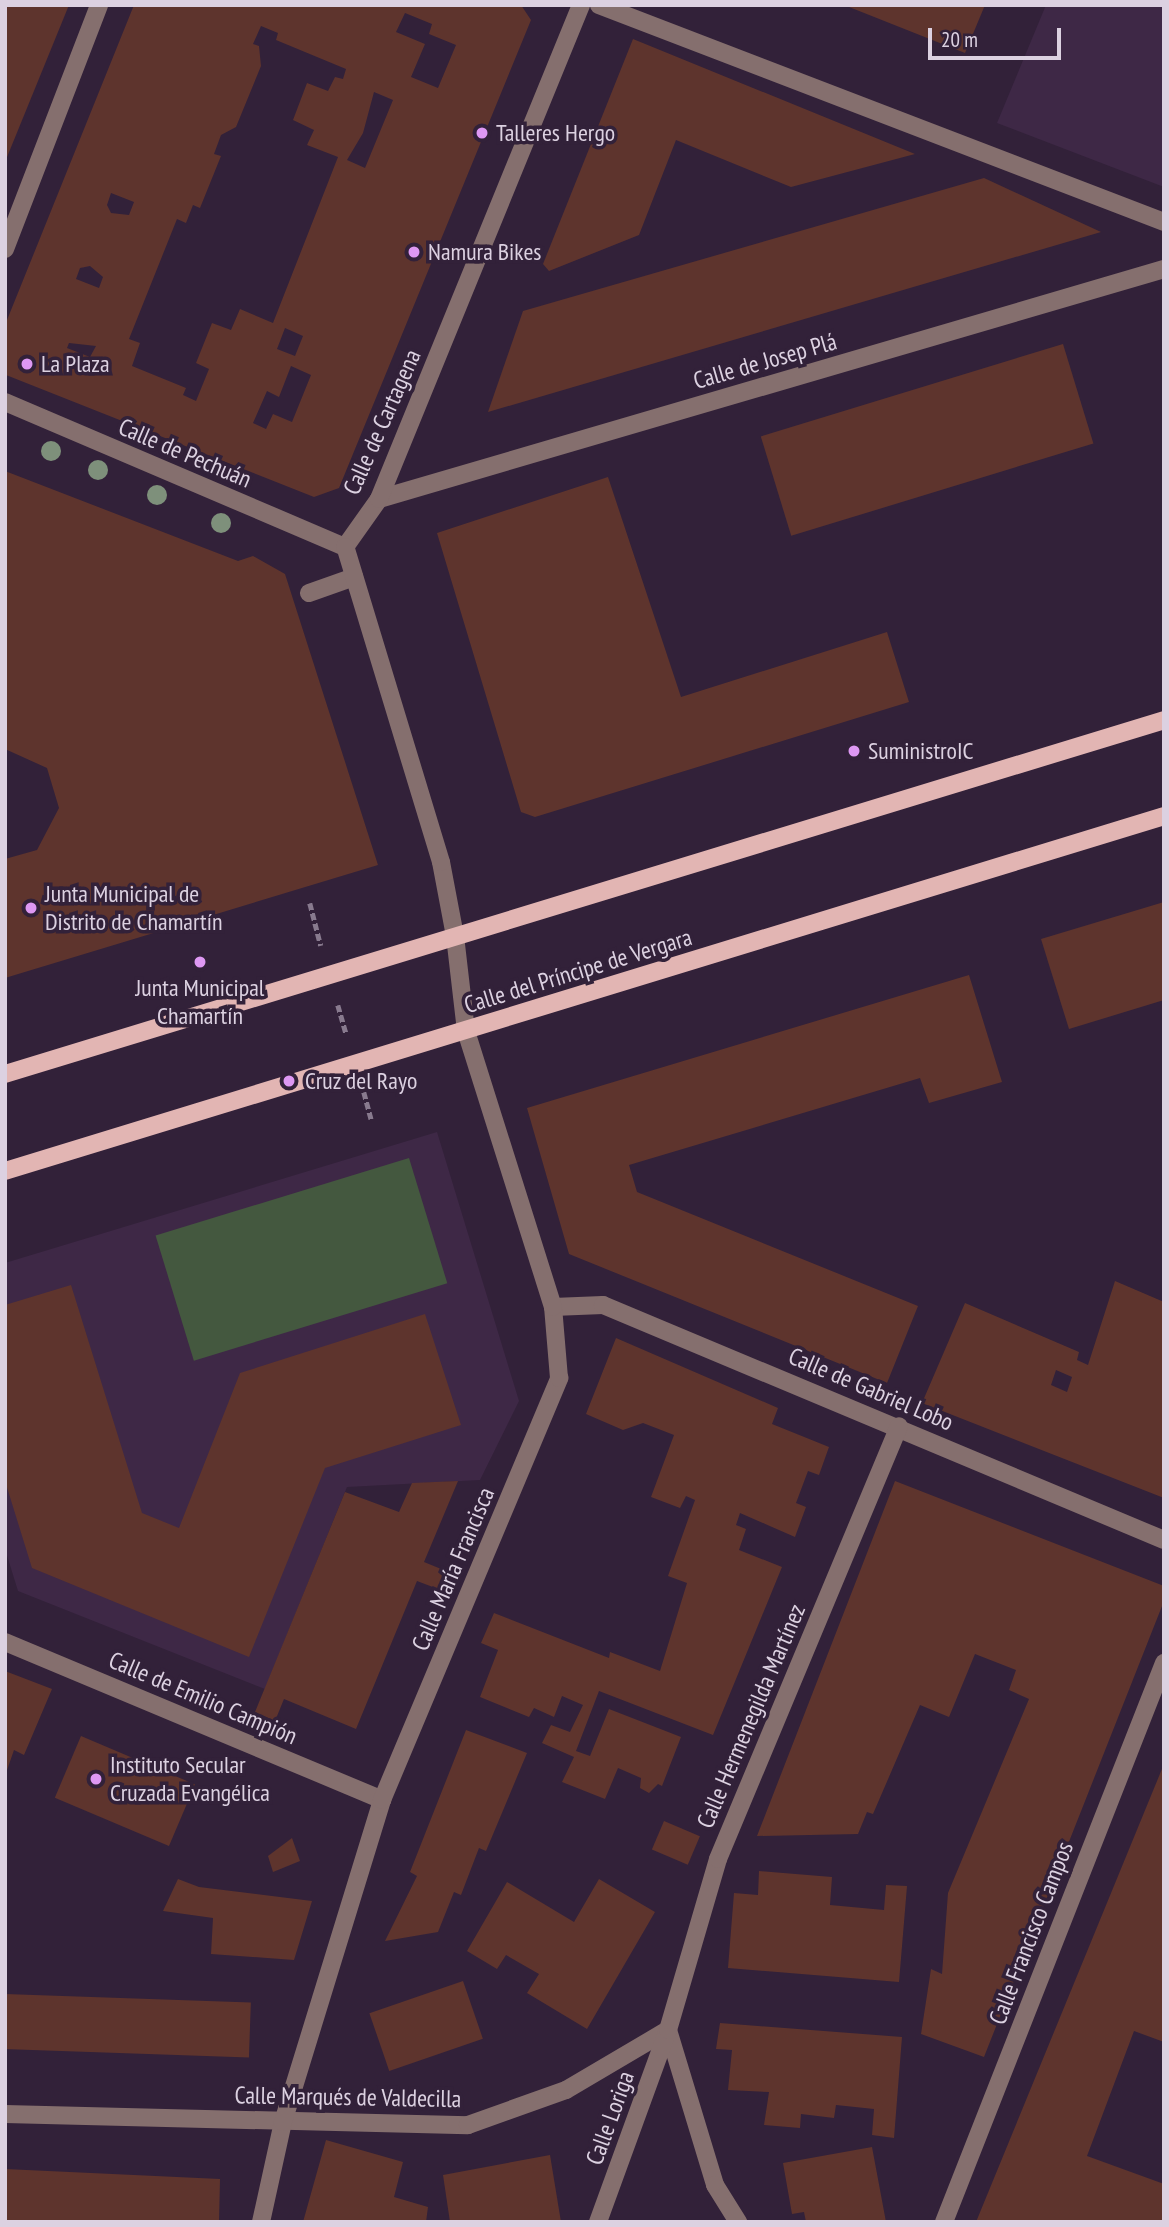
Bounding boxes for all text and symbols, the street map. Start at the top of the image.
scale bar [931,14,1064,58]
text: 20 m [941,26,978,53]
place label: Talleres Hergo [496,119,615,147]
marker: Talleres Hergo [474,125,490,141]
place label: Namura Bikes [428,238,541,266]
marker: Namura Bikes [406,244,422,260]
street label: Calle de Josep Plá [690,327,840,395]
street label: Calle de Cartagena [337,345,427,499]
place label: La Plaza [41,350,110,378]
marker: La Plaza [19,356,35,372]
street label: Calle de Pechuán [114,412,256,494]
place label: SuministroIC [868,737,974,765]
marker: SuministroIC [846,743,862,759]
place label: Junta Municipal de Distrito de Chamartín [45,880,222,936]
marker: Junta Municipal de Distrito de Chamartín [23,900,39,916]
street label: Calle del Príncipe de Vergara [460,923,696,1019]
marker: Junta Municipal Chamartín [192,954,208,970]
place label: Junta Municipal Chamartín [136,974,264,1030]
place label: Cruz del Rayo [305,1067,418,1095]
marker: Cruz del Rayo [279,1071,299,1091]
street label: Calle de Gabriel Lobo [784,1341,958,1437]
street label: Calle María Francisca [406,1483,500,1655]
street label: Calle Hermenegilda Martínez [691,1600,811,1832]
street label: Calle de Emilio Campión [105,1645,301,1751]
place label: Instituto Secular Cruzada Evangélica [110,1751,270,1807]
marker: Instituto Secular Cruzada Evangélica [88,1771,104,1787]
street label: Calle Francisco Campos [983,1838,1079,2028]
street label: Calle Loriga [580,2067,640,2169]
street label: Calle Marqués de Valdecilla [234,2081,462,2113]

